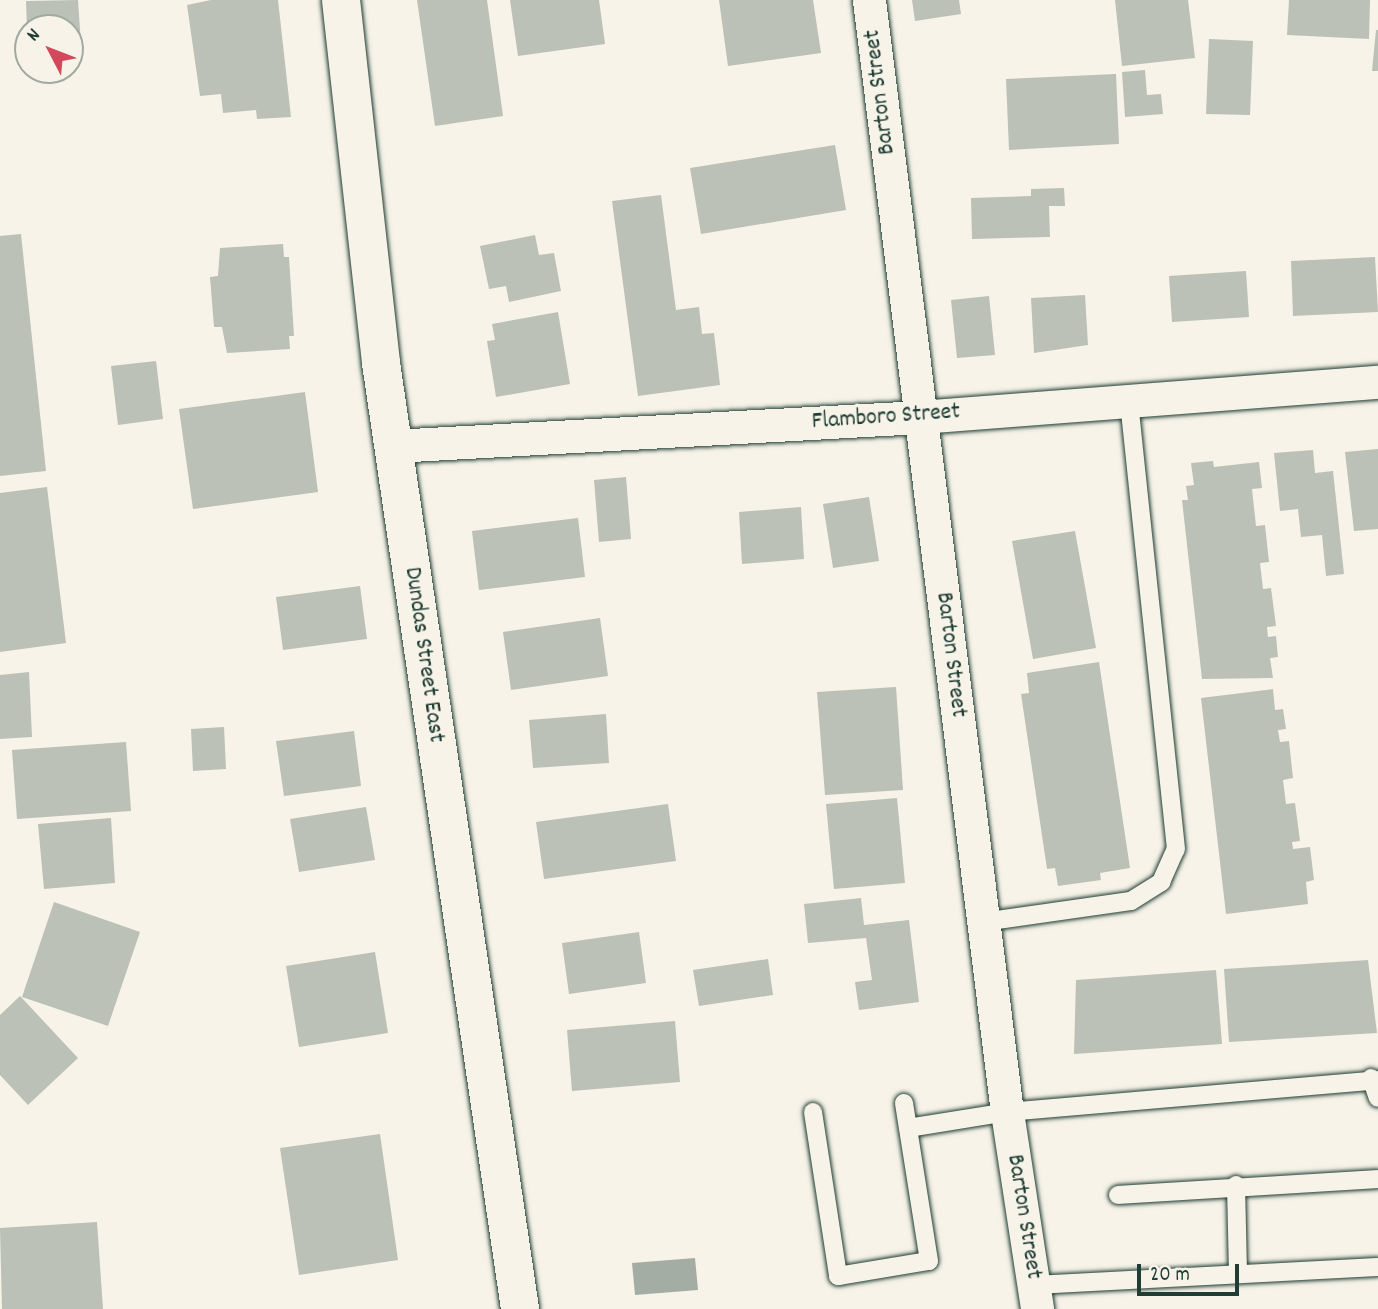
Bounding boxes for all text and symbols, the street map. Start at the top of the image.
north arrow [14,14,84,84]
text: N [21,23,48,48]
street label: Barton Street [859,28,903,156]
street label: Flamboro Street [811,398,961,438]
street label: Dundas Street East [396,565,450,745]
street label: Barton Street [928,591,972,719]
street label: Barton Street [999,1153,1047,1281]
scale bar [1140,1250,1242,1294]
text: 20 m [1150,1261,1190,1291]

